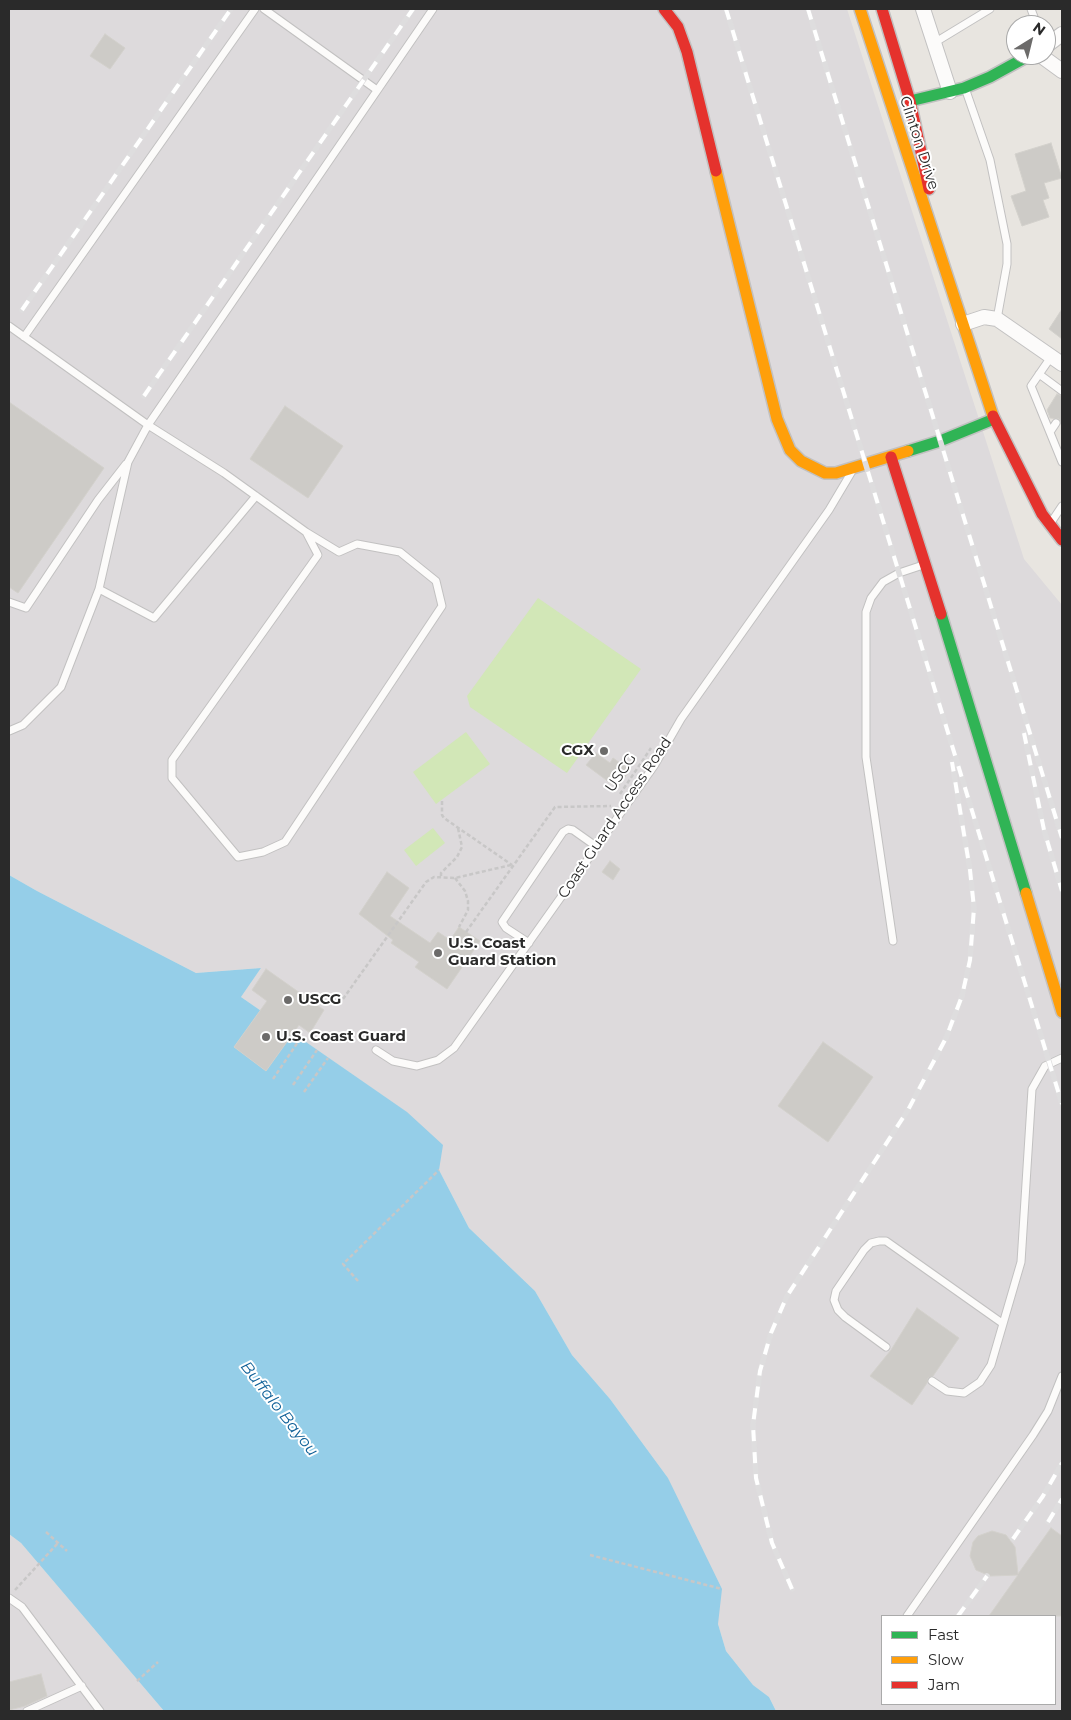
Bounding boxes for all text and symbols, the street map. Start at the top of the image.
north arrow [1006,15,1056,65]
text: N [1029,18,1049,39]
street label: Clinton Drive [895,94,943,192]
street label: Coast Guard Access Road [554,734,676,902]
place label: CGX [561,742,594,760]
marker: CGX [598,745,610,757]
street label: USCG [602,750,640,796]
place label: U.S. Coast Guard Station [448,935,556,970]
marker: U.S. Coast Guard Station [432,947,444,959]
place label: USCG [298,991,341,1009]
marker: USCG [282,994,294,1006]
place label: U.S. Coast Guard [276,1028,406,1046]
marker: U.S. Coast Guard [260,1031,272,1043]
water label: Buffalo Bayou [236,1358,322,1460]
legend [881,1615,1056,1705]
text: Fast [928,1625,959,1644]
text: Slow [928,1650,964,1669]
text: Jam [928,1675,960,1694]

